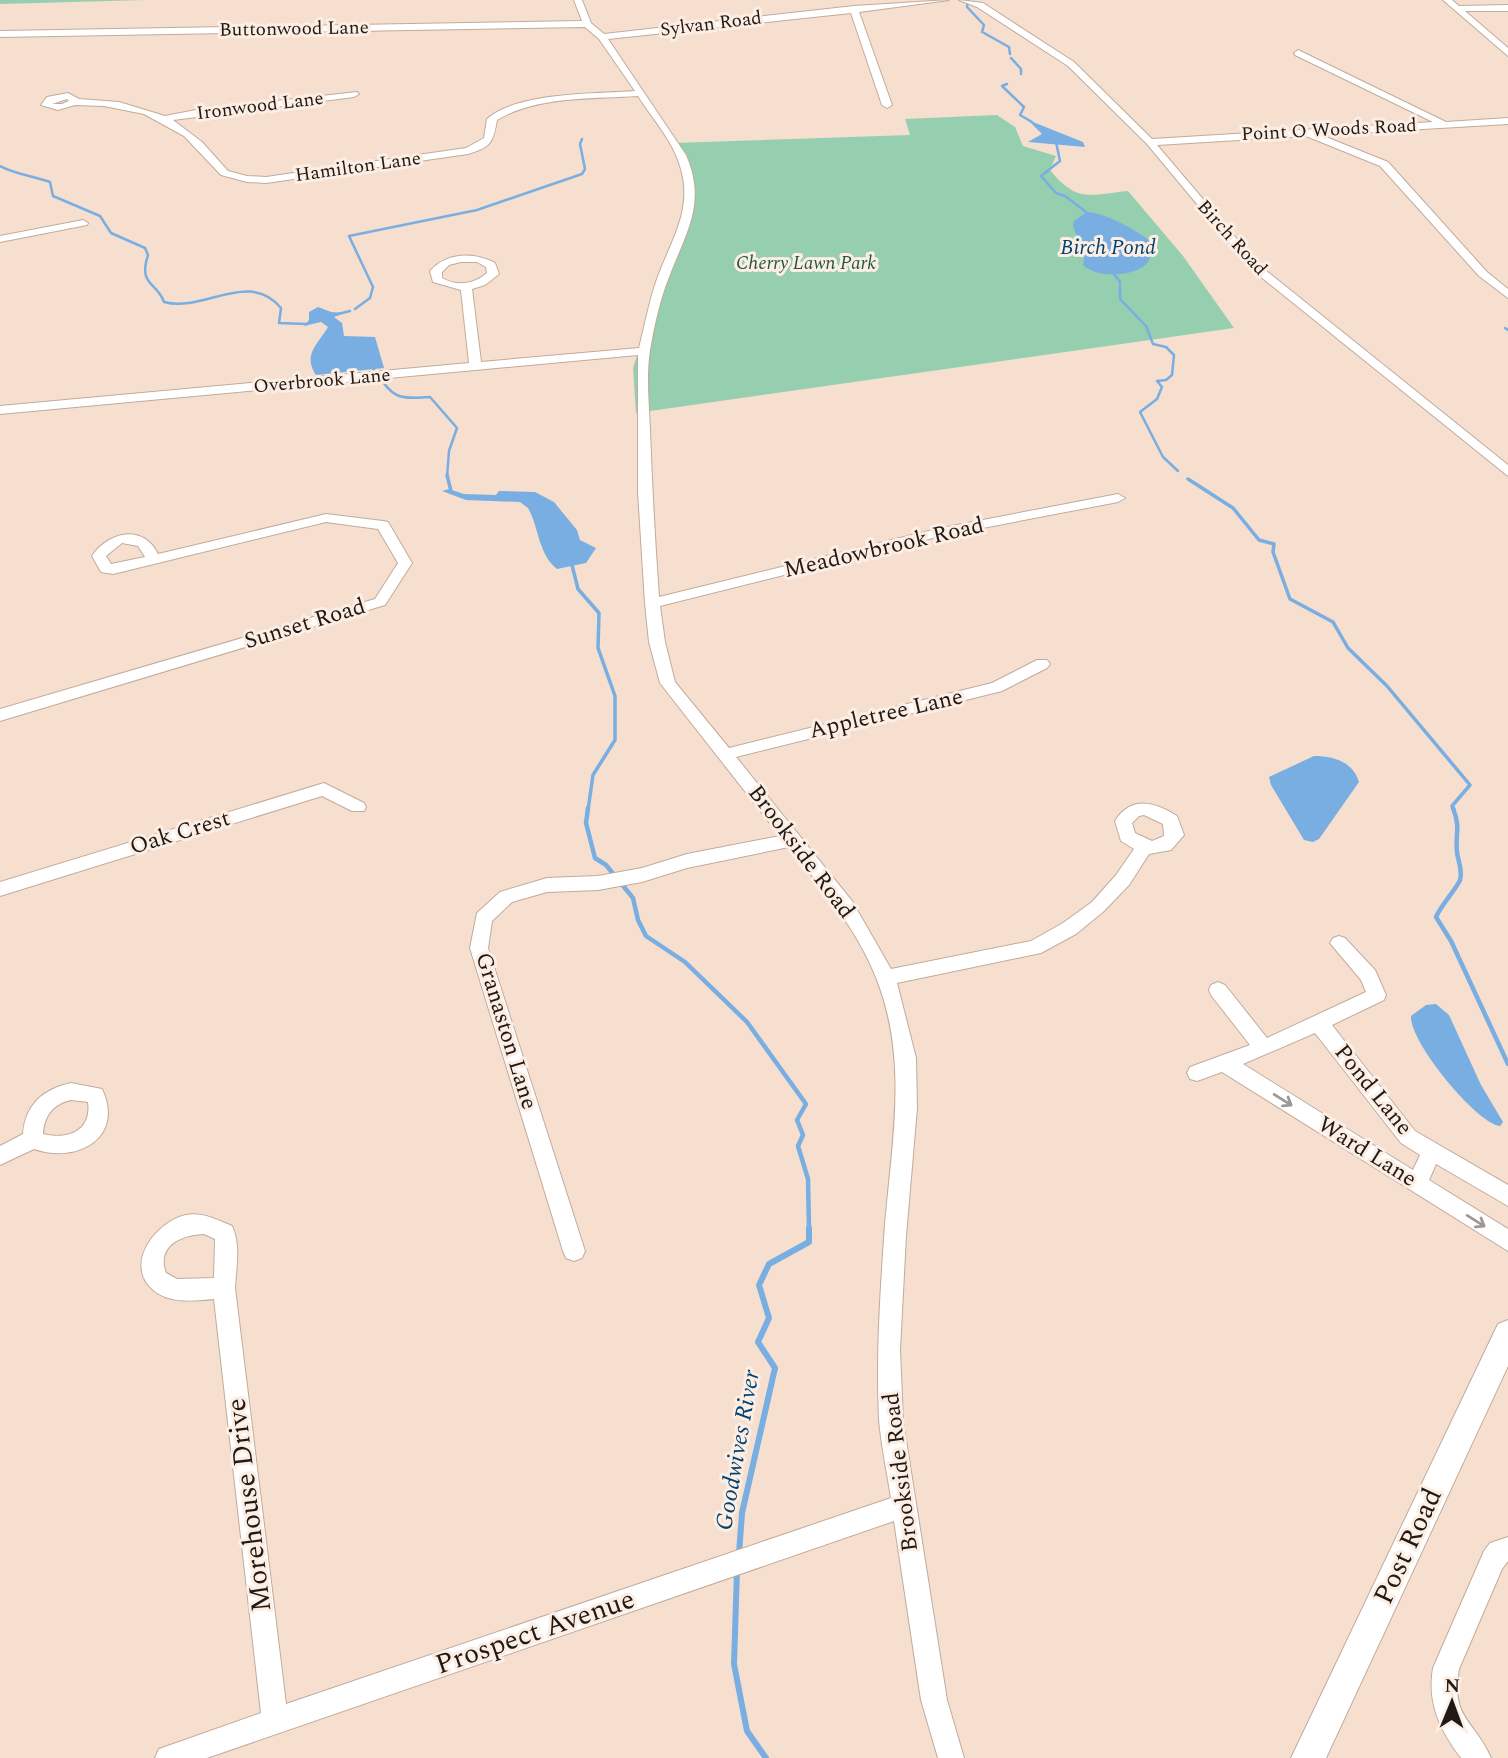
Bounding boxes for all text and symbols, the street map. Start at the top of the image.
street label: Sylvan Road [658,3,764,45]
street label: Buttonwood Lane [219,13,369,45]
street label: Ironwood Lane [195,84,325,128]
street label: Point O Woods Road [1240,111,1418,149]
street label: Hamilton Lane [293,144,423,190]
street label: Birch Road [1190,193,1274,283]
water label: Birch Pond [1060,232,1156,264]
park label: Cherry Lawn Park [736,249,876,278]
street label: Overbrook Lane [252,361,392,401]
street label: Meadowbrook Road [780,508,988,588]
street label: Sunset Road [240,589,370,659]
street label: Appletree Lane [806,679,966,749]
street label: Brookside Road [739,777,863,927]
street label: Oak Crest [126,801,234,865]
street label: Granaston Lane [466,948,546,1114]
street label: Pond Lane [1325,1037,1421,1143]
one-way arrow [1273,1094,1293,1108]
street label: Ward Lane [1310,1108,1424,1196]
one-way arrow [1466,1214,1486,1228]
water label: Goodwives River [706,1366,770,1533]
street label: Brookside Road [874,1390,928,1554]
street label: Morehouse Drive [215,1396,283,1614]
street label: Post Road [1362,1481,1454,1611]
street label: Prospect Avenue [430,1578,640,1686]
north arrow [1417,1667,1487,1737]
text: N [1444,1672,1460,1701]

